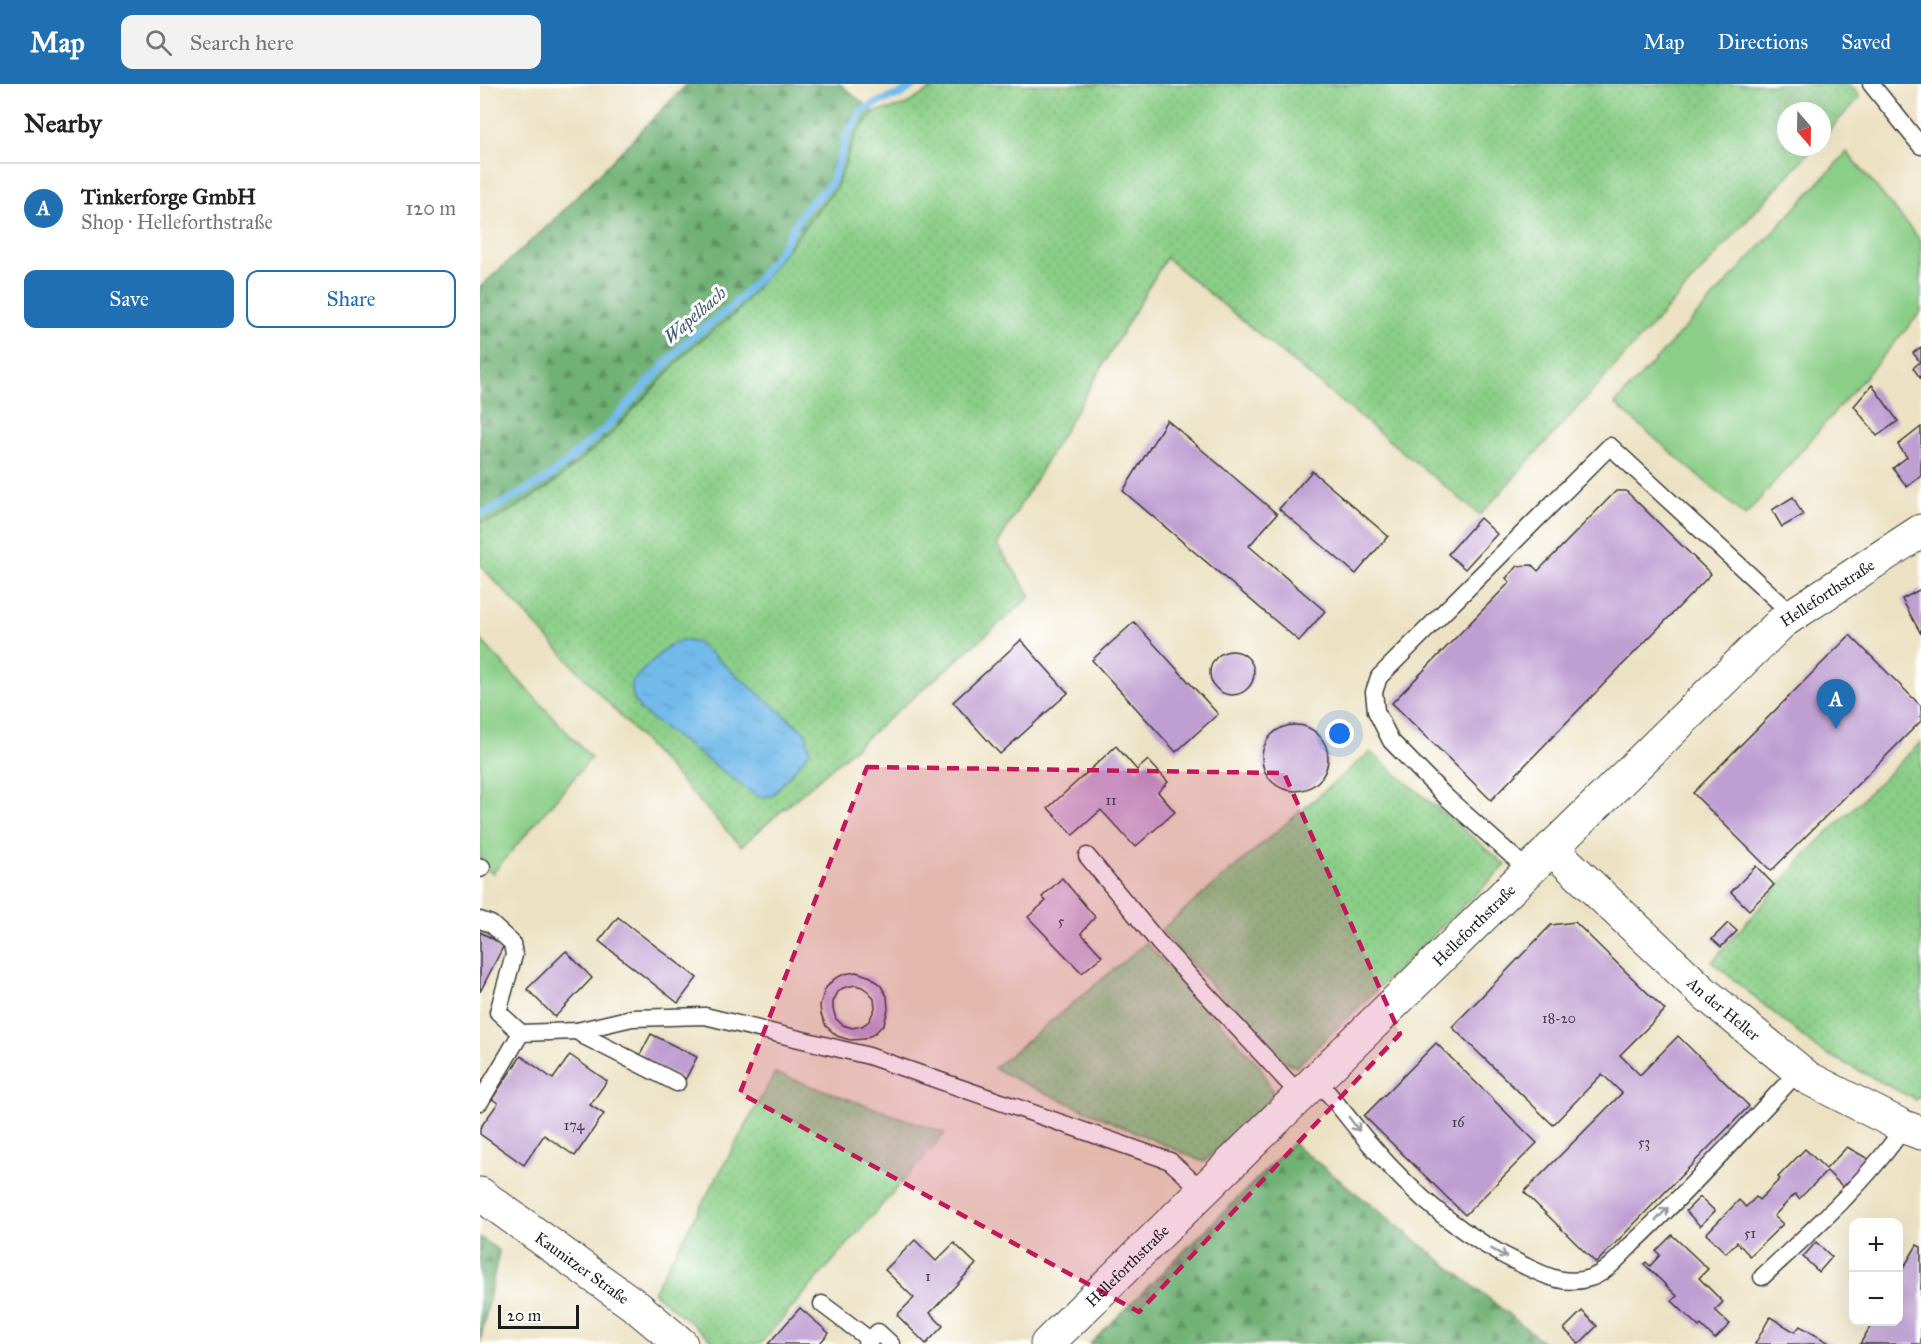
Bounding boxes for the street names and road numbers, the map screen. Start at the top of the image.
street label: Helleforthstraße [1776,555,1878,630]
street label: Helleforthstraße [1428,880,1519,970]
street label: An der Heller [1683,972,1764,1044]
street label: Helleforthstraße [1081,1220,1173,1310]
street label: Kaunitzer Straße [531,1227,633,1308]

